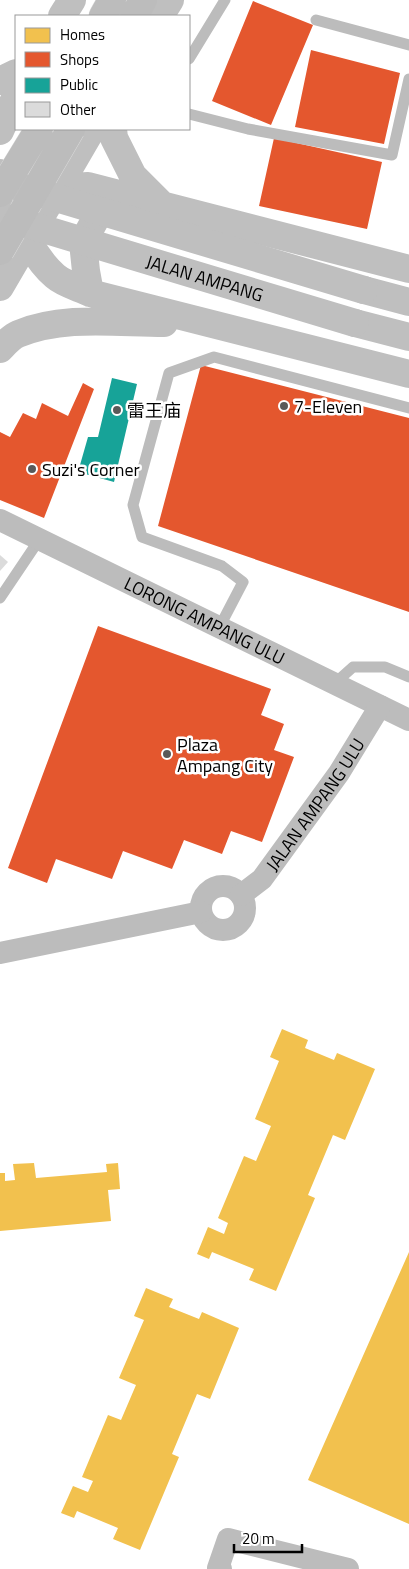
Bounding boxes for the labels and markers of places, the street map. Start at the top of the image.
place label: 7-Eleven [294,393,362,420]
place label: 雷王庙 [127,397,181,424]
marker: 7-Eleven [278,400,290,412]
marker: 雷王庙 [111,404,123,416]
place label: Suzi's Corner [42,456,140,483]
marker: Suzi's Corner [26,463,38,475]
place label: Plaza Ampang City [177,731,273,779]
marker: Plaza Ampang City [161,748,173,760]

